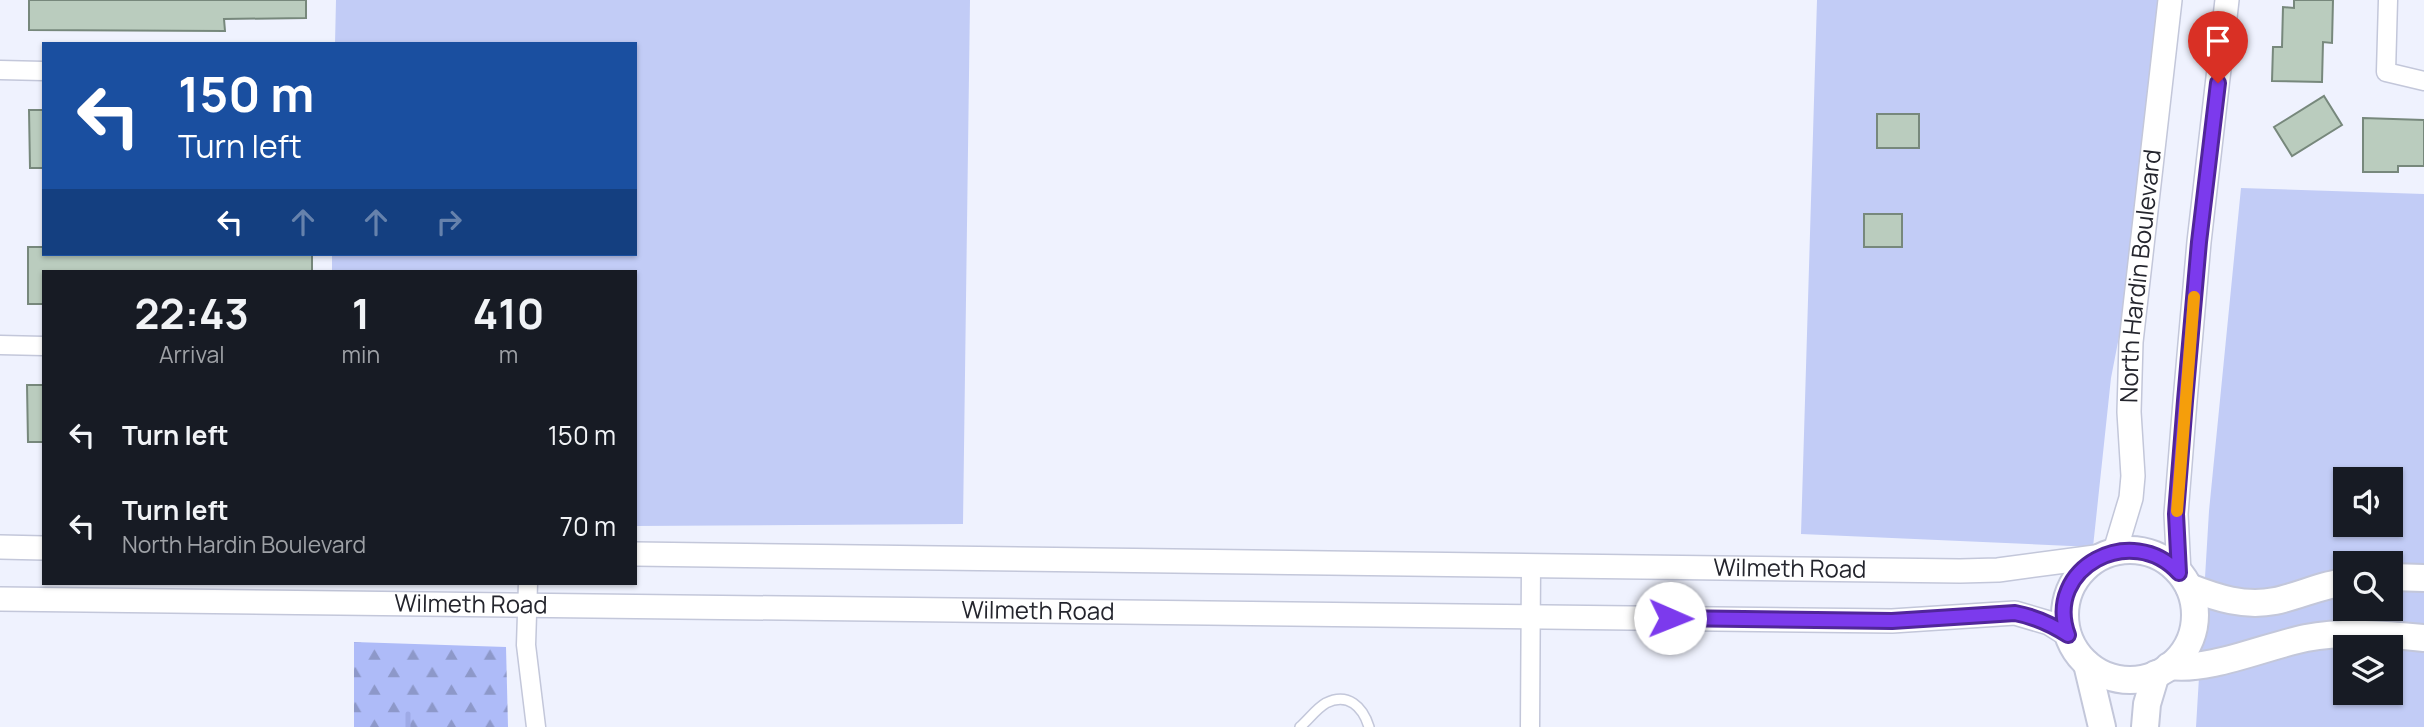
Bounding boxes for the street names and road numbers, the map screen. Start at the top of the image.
street label: North Hardin Boulevard [2111,147,2168,403]
street label: Wilmeth Road [1713,550,1867,585]
street label: Wilmeth Road [394,586,548,620]
street label: Wilmeth Road [961,592,1115,627]

